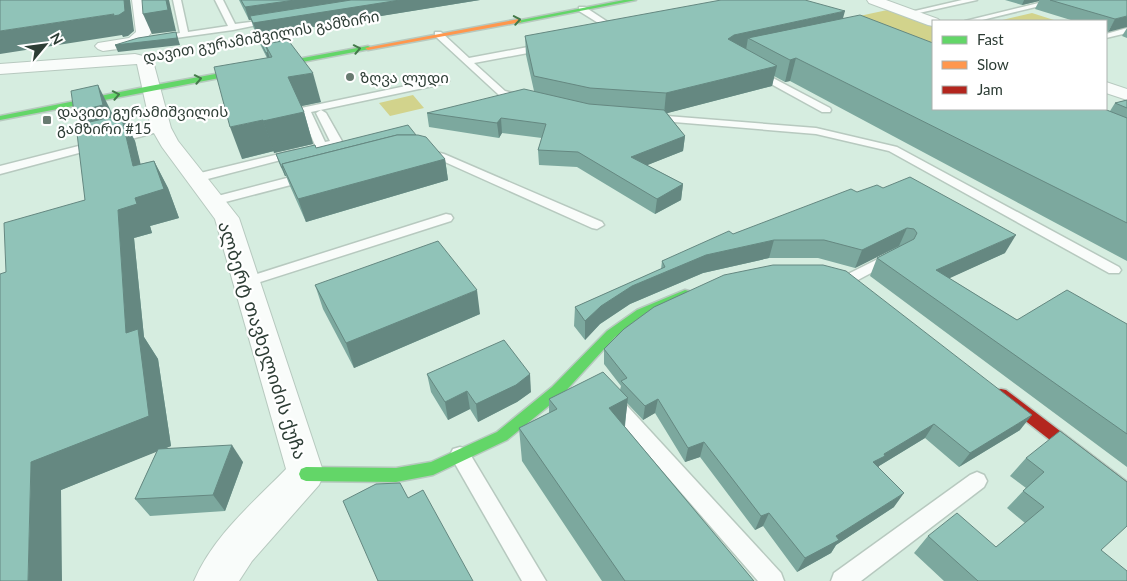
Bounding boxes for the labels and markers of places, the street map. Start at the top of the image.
place label: ზღვა ლუდი [360,68,449,87]
marker: ზღვა ლუდი [344,71,356,83]
place label: დავით გურამიშვილის გამზირი #15 [57,102,228,138]
marker: დავით გურამიშვილის გამზირი #15 [41,114,53,126]

